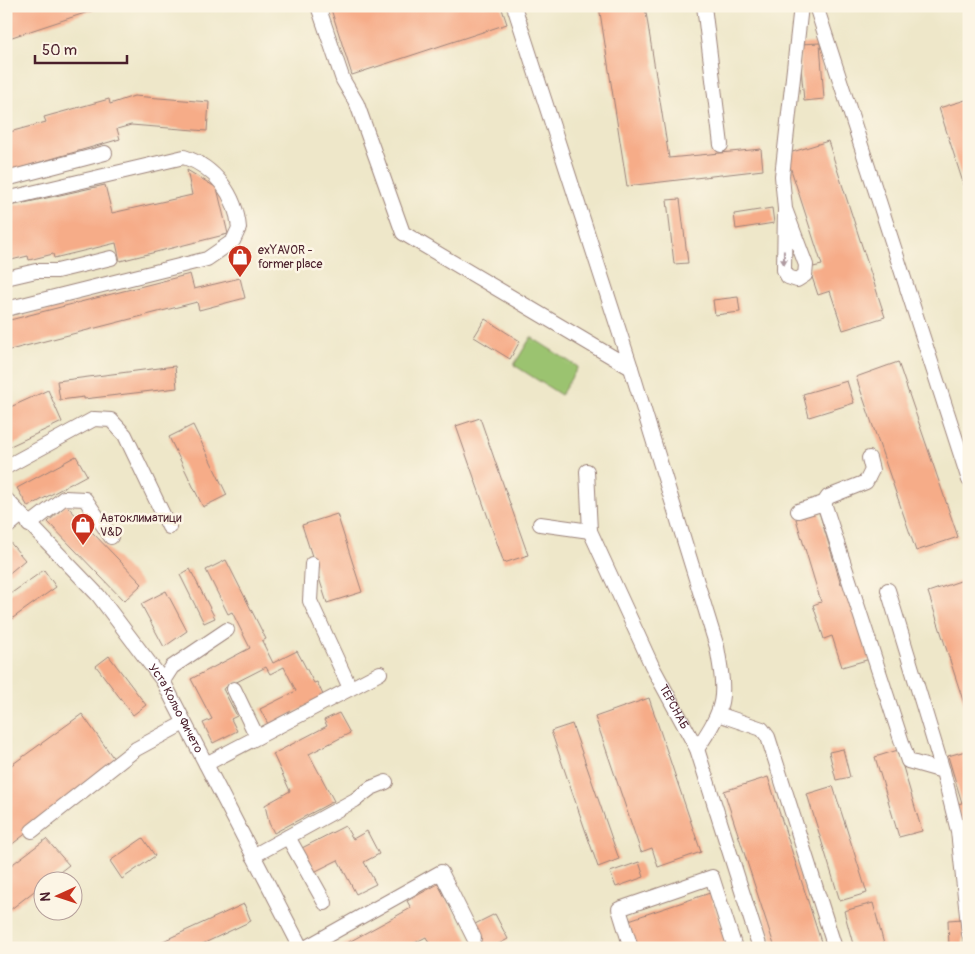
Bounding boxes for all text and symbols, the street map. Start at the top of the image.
scale bar [35,32,128,64]
text: 50 m [42,41,77,60]
place label: exYAVOR - former place [258,243,323,272]
shop icon: exYAVOR - former place [227,244,253,278]
one-way arrow [780,250,788,266]
place label: Автоклиматици V&D [100,511,182,540]
shop icon: Автоклиматици V&D [70,512,96,546]
street label: Уста Кольо Фичето [145,661,207,756]
street label: ТЕРСНАБ [656,682,692,732]
north arrow [32,872,82,922]
text: N [37,891,54,902]

